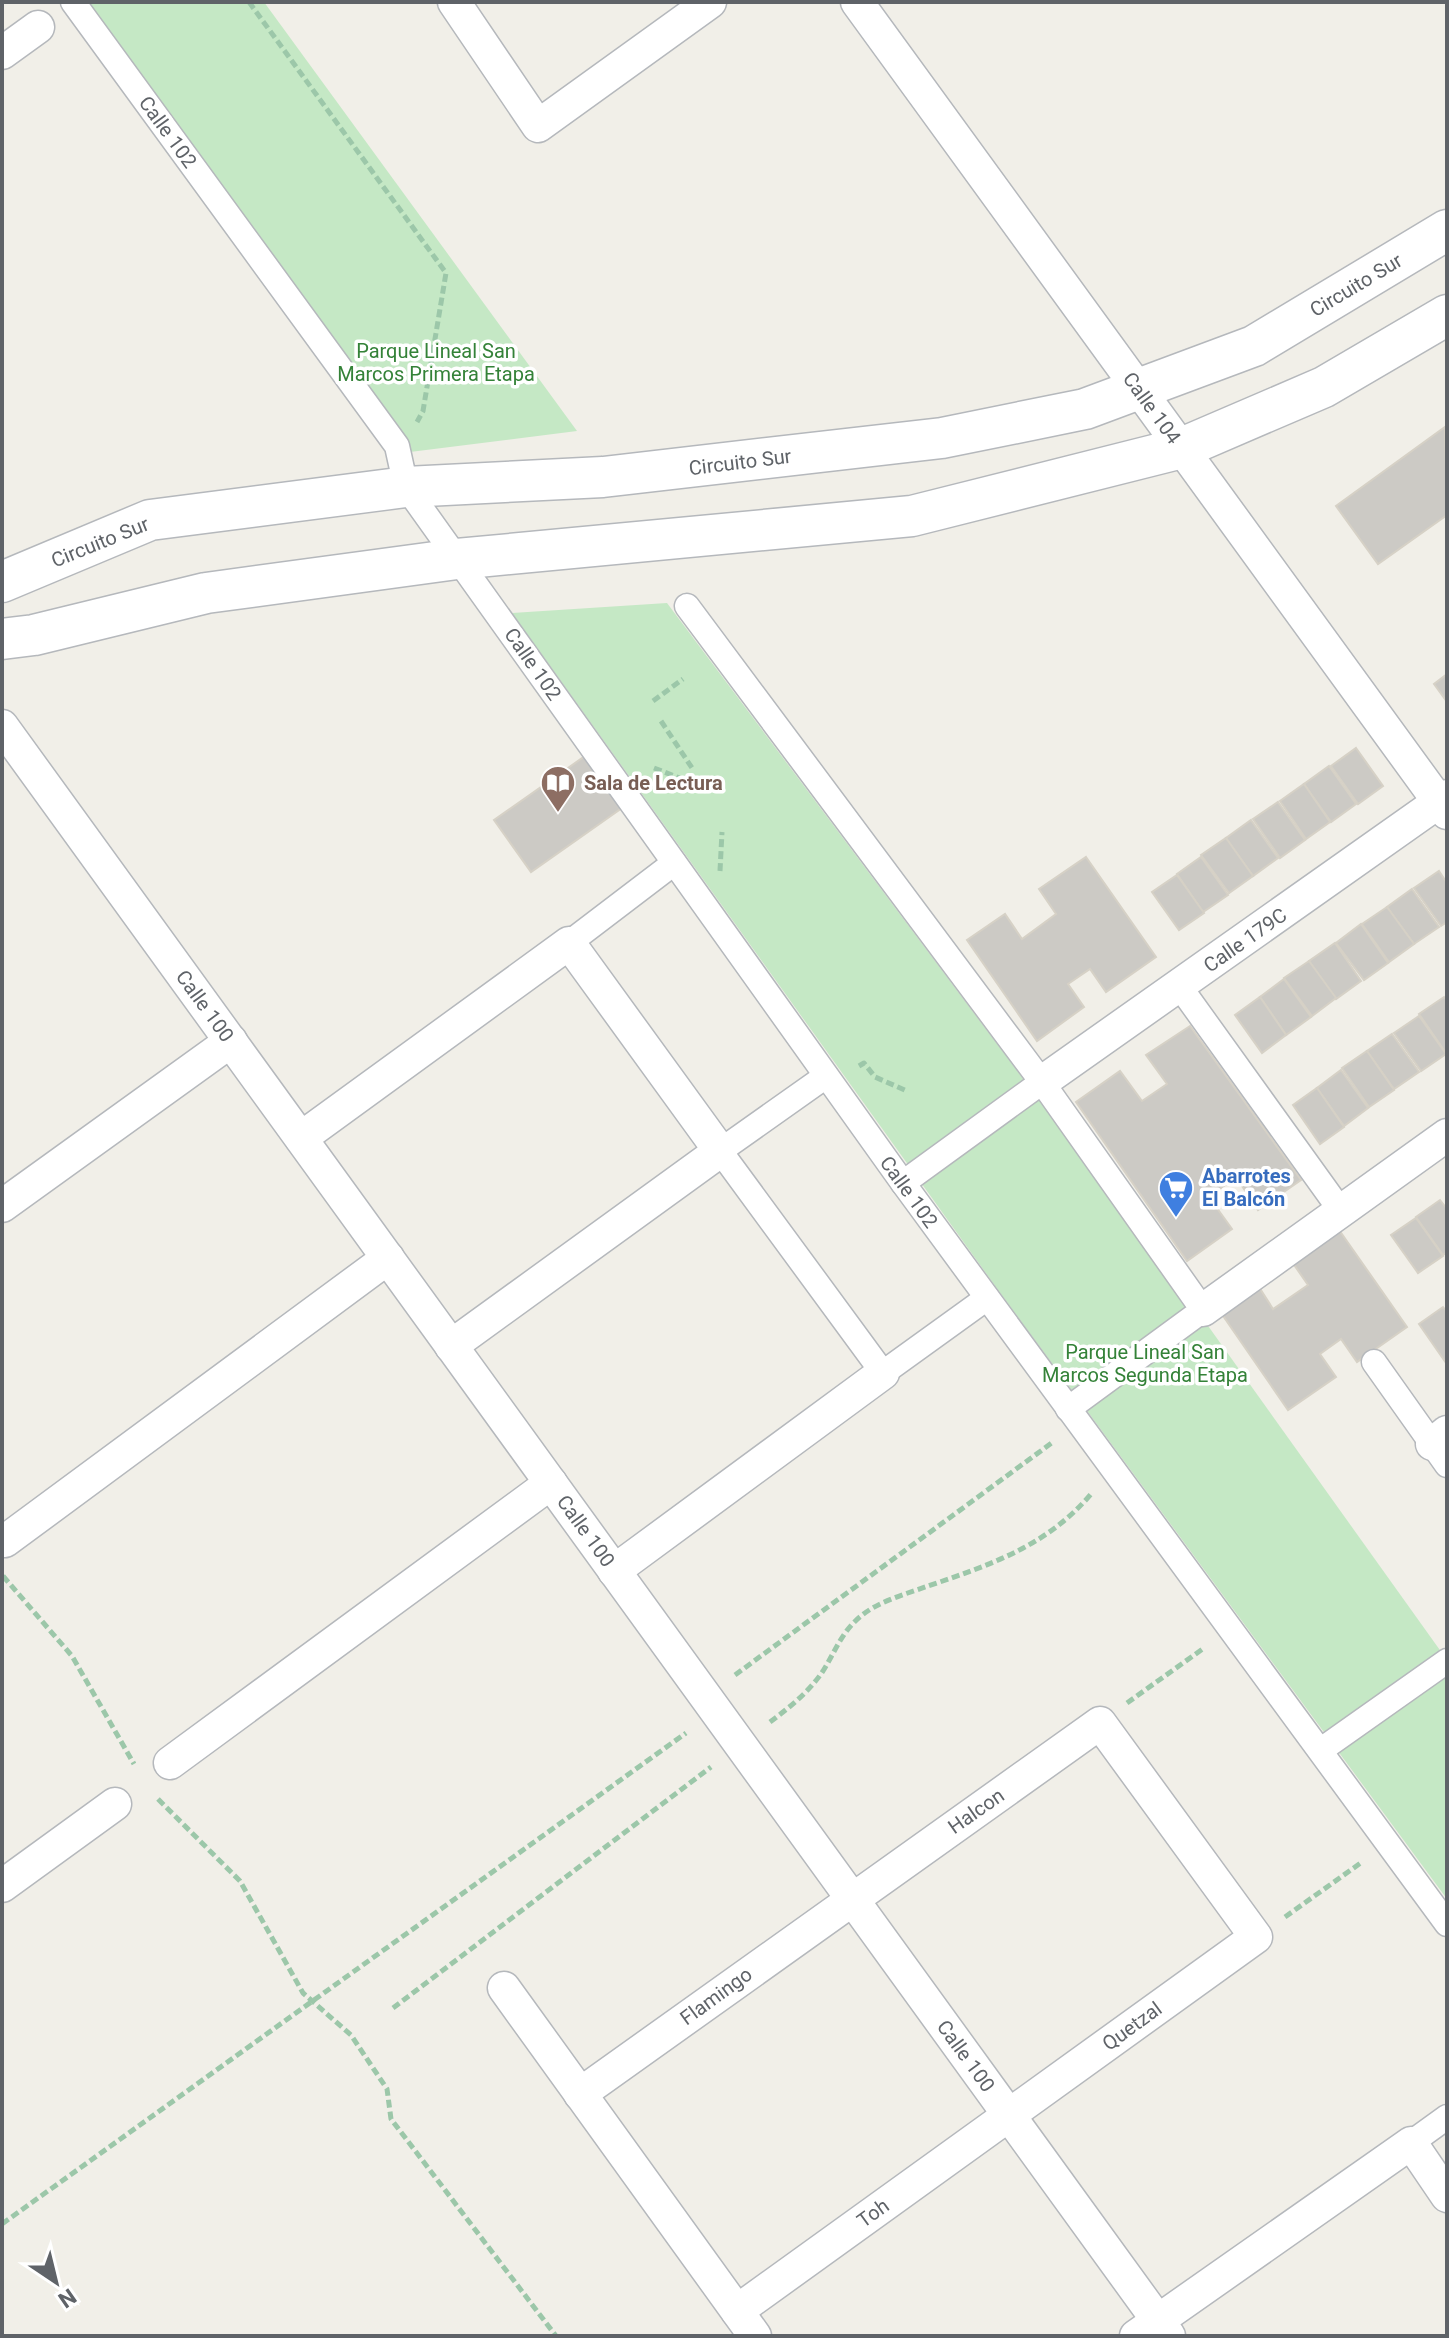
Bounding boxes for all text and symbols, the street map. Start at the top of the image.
street label: Calle 102 [134,91,202,173]
street label: Circuito Sur [1306,248,1407,322]
park label: Parque Lineal San Marcos Primera Etapa [337,339,535,386]
street label: Calle 104 [1118,367,1186,449]
street label: Circuito Sur [687,444,793,480]
street label: Circuito Sur [48,511,153,572]
street label: Calle 102 [499,623,567,705]
library icon: Sala de Lectura [539,764,577,814]
place label: Sala de Lectura [584,771,723,795]
street label: Calle 179C [1199,903,1291,977]
street label: Calle 100 [171,965,239,1047]
street label: Calle 102 [875,1151,943,1233]
place label: Abarrotes El Balcón [1202,1164,1291,1211]
supermarket icon: Abarrotes El Balcón [1157,1169,1195,1219]
park label: Parque Lineal San Marcos Segunda Etapa [1042,1340,1248,1387]
street label: Calle 100 [552,1490,620,1572]
street label: Halcon [943,1783,1009,1839]
street label: Flamingo [675,1962,757,2030]
street label: Quetzal [1098,1996,1166,2056]
street label: Calle 100 [932,2015,1000,2097]
street label: Toh [852,2193,894,2233]
north arrow [16,2242,96,2322]
text: N [54,2283,81,2313]

